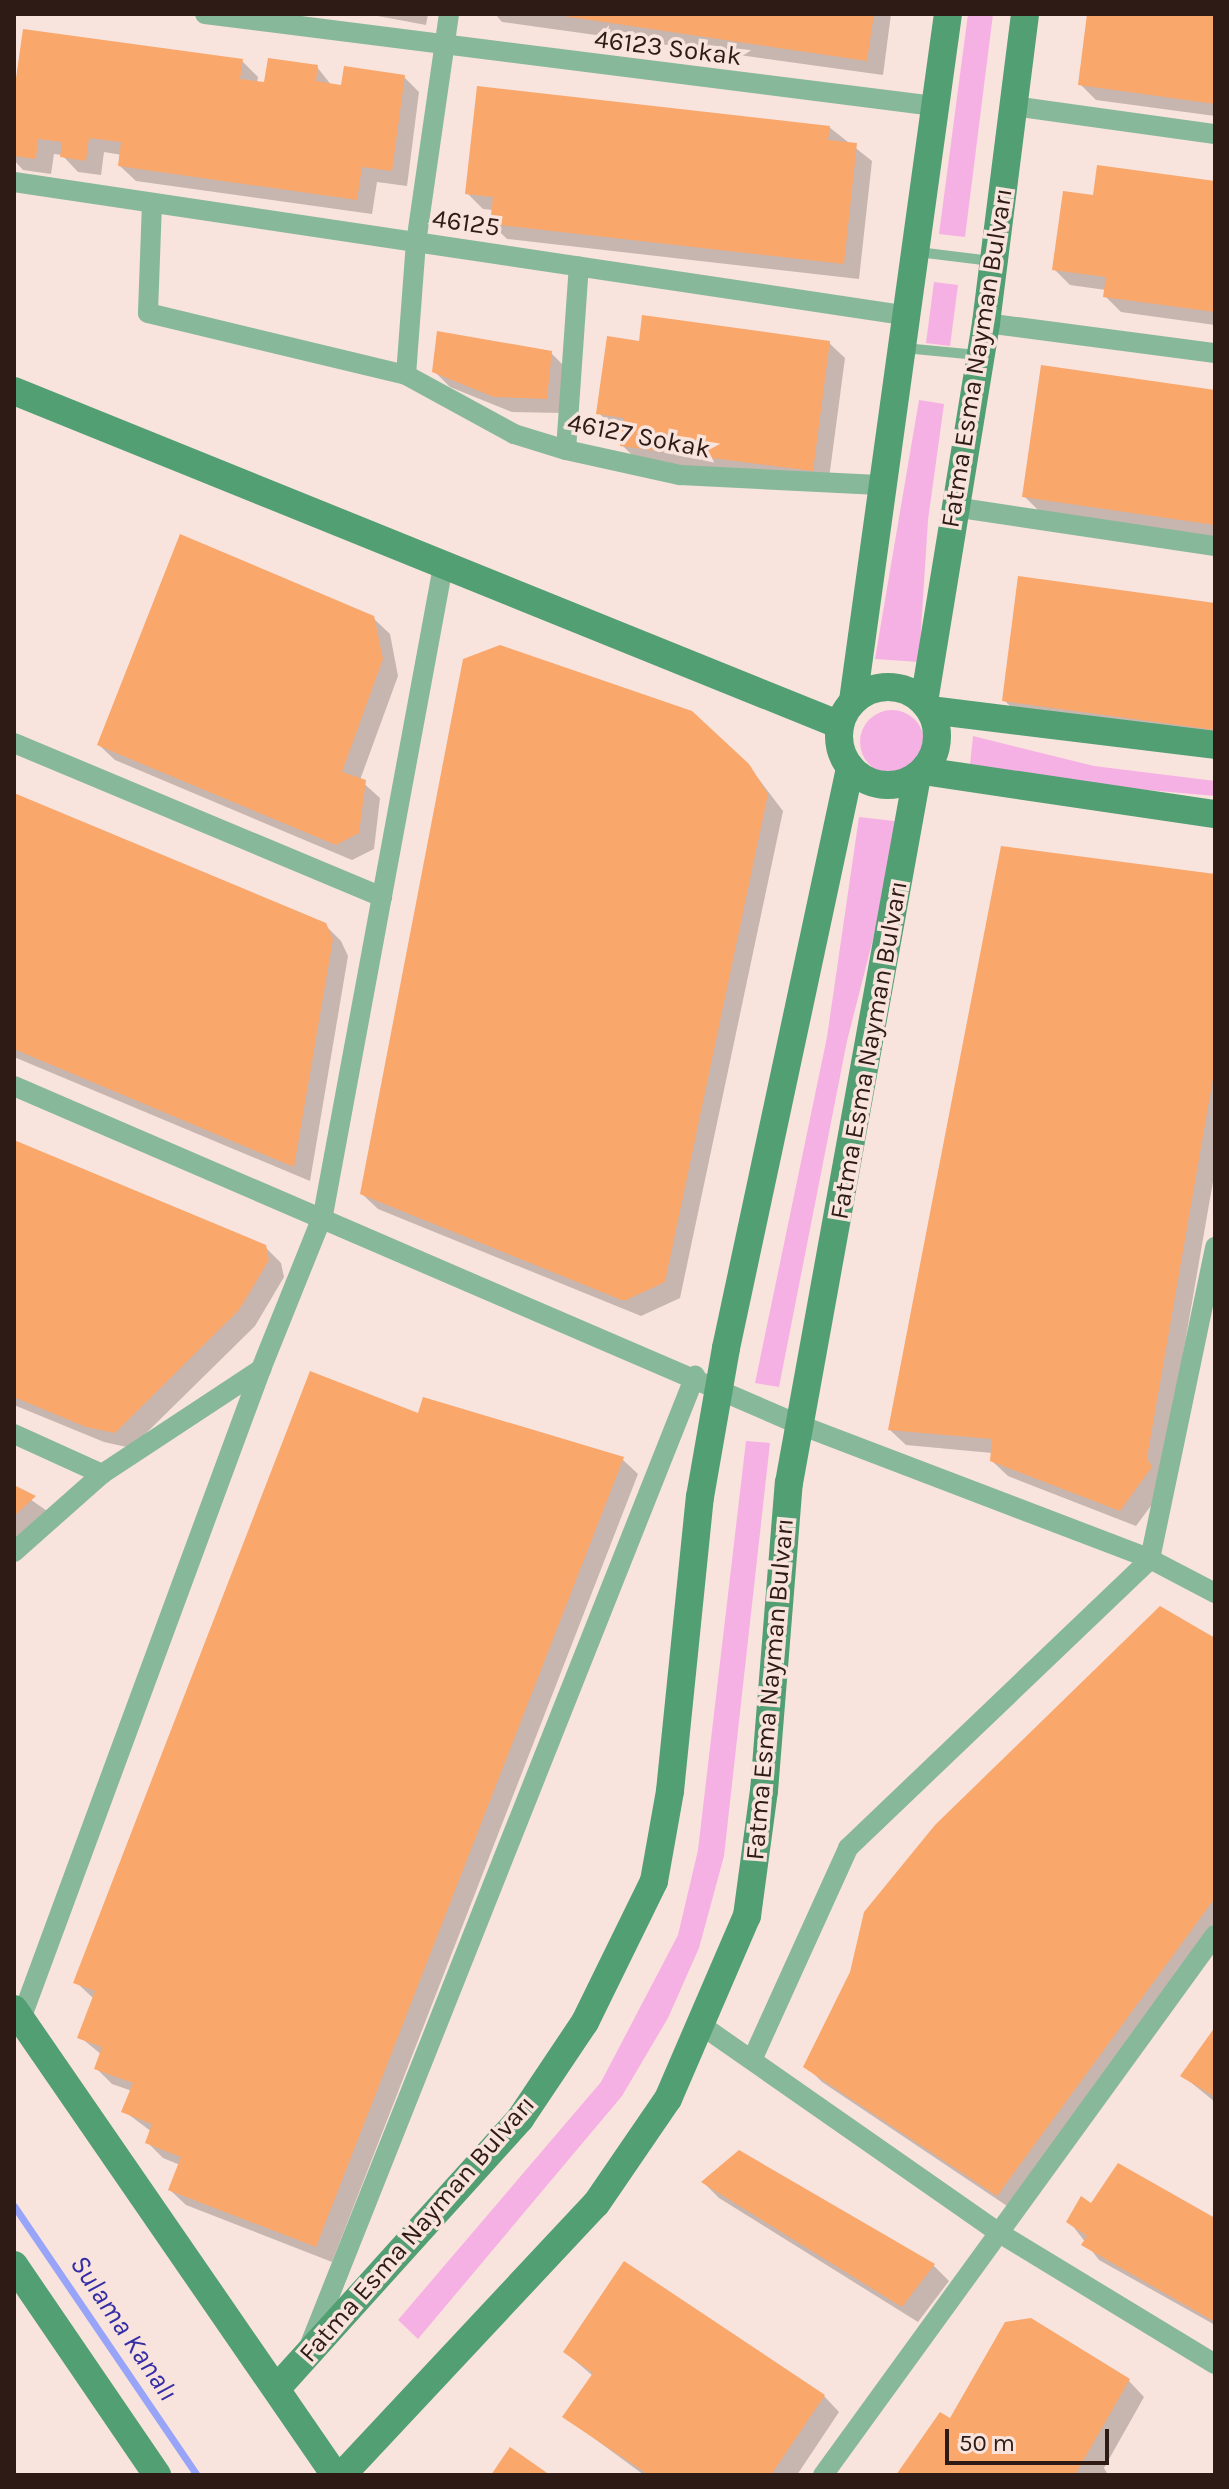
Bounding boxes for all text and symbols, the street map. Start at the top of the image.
street label: 46123 Sokak [593,23,743,73]
street label: Fatma Esma Nayman Bulvarı [935,186,1019,530]
street label: 46125 [430,203,502,243]
street label: 46127 Sokak [565,407,713,465]
street label: Fatma Esma Nayman Bulvarı [824,878,914,1222]
street label: Fatma Esma Nayman Bulvarı [739,1517,801,1861]
street label: Fatma Esma Nayman Bulvarı [293,2089,541,2369]
water label: Sulama Kanalı [63,2249,185,2407]
scale bar [949,2413,1113,2463]
text: 50 m [959,2429,1015,2457]

